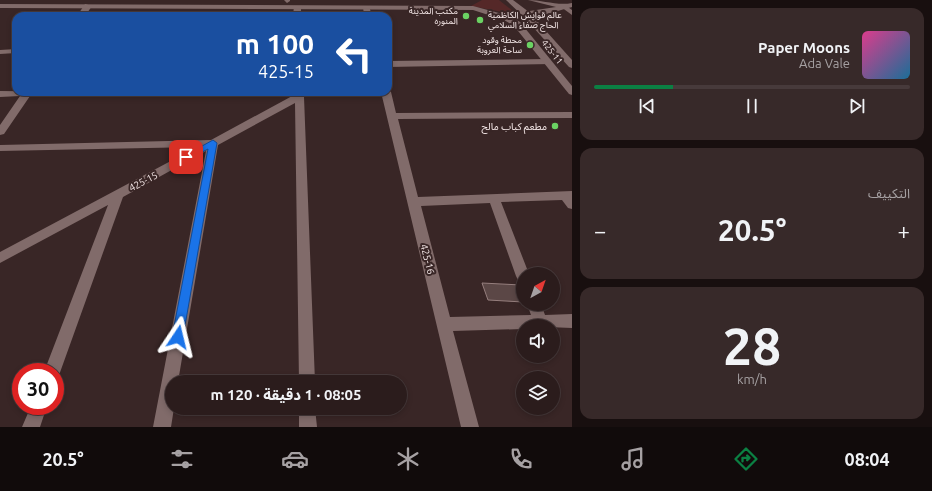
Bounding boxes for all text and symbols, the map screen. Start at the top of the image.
place label: مكتب المدينة المنوره [409,6,458,27]
place label: عالم قوايش الكاظمية الحاج صفاء السلامي [488,10,562,32]
marker: مكتب المدينة المنوره [461,11,471,21]
marker: عالم قوايش الكاظمية الحاج صفاء السلامي [475,15,485,25]
text: 100 m [236,28,314,59]
icon: left [328,28,380,80]
place label: محطة وقود ساحة العروبة [477,35,522,56]
street label: 425-11 [539,38,565,66]
text: Paper Moons [758,39,850,56]
marker: محطة وقود ساحة العروبة [525,40,535,50]
text: Ada Vale [799,56,850,70]
text: 425-15 [258,61,314,81]
icon: previous [636,95,658,117]
icon: pause [741,95,763,117]
icon: next [846,95,868,117]
place label: مطعم كباب مالح [482,121,547,134]
marker: مطعم كباب مالح [550,121,560,131]
pin [169,140,203,174]
icon: arrive [175,146,197,168]
street label: 425-15 [127,169,160,194]
text: التكييف [868,186,910,200]
text: 20.5° [718,213,786,247]
text: − [594,218,606,243]
text: + [898,218,910,243]
street label: 425-16 [418,243,437,276]
north arrow [516,267,560,311]
map controls [516,267,560,415]
position arrow [157,316,199,358]
text: 28 [723,317,781,375]
button: sound [516,319,560,363]
speed limit sign: 30 [12,363,64,415]
button: layers [516,371,560,415]
text: km/h [737,372,767,386]
text: 08:05 · 1 دقيقة · 120 m [211,386,361,403]
icon: filters [168,445,196,473]
icon: car [281,445,309,473]
icon: climate [394,445,422,473]
icon: phone [507,445,535,473]
icon: music [619,445,647,473]
icon: directions [732,445,760,473]
text: 20.5° [42,449,84,469]
text: 08:04 [845,449,890,469]

